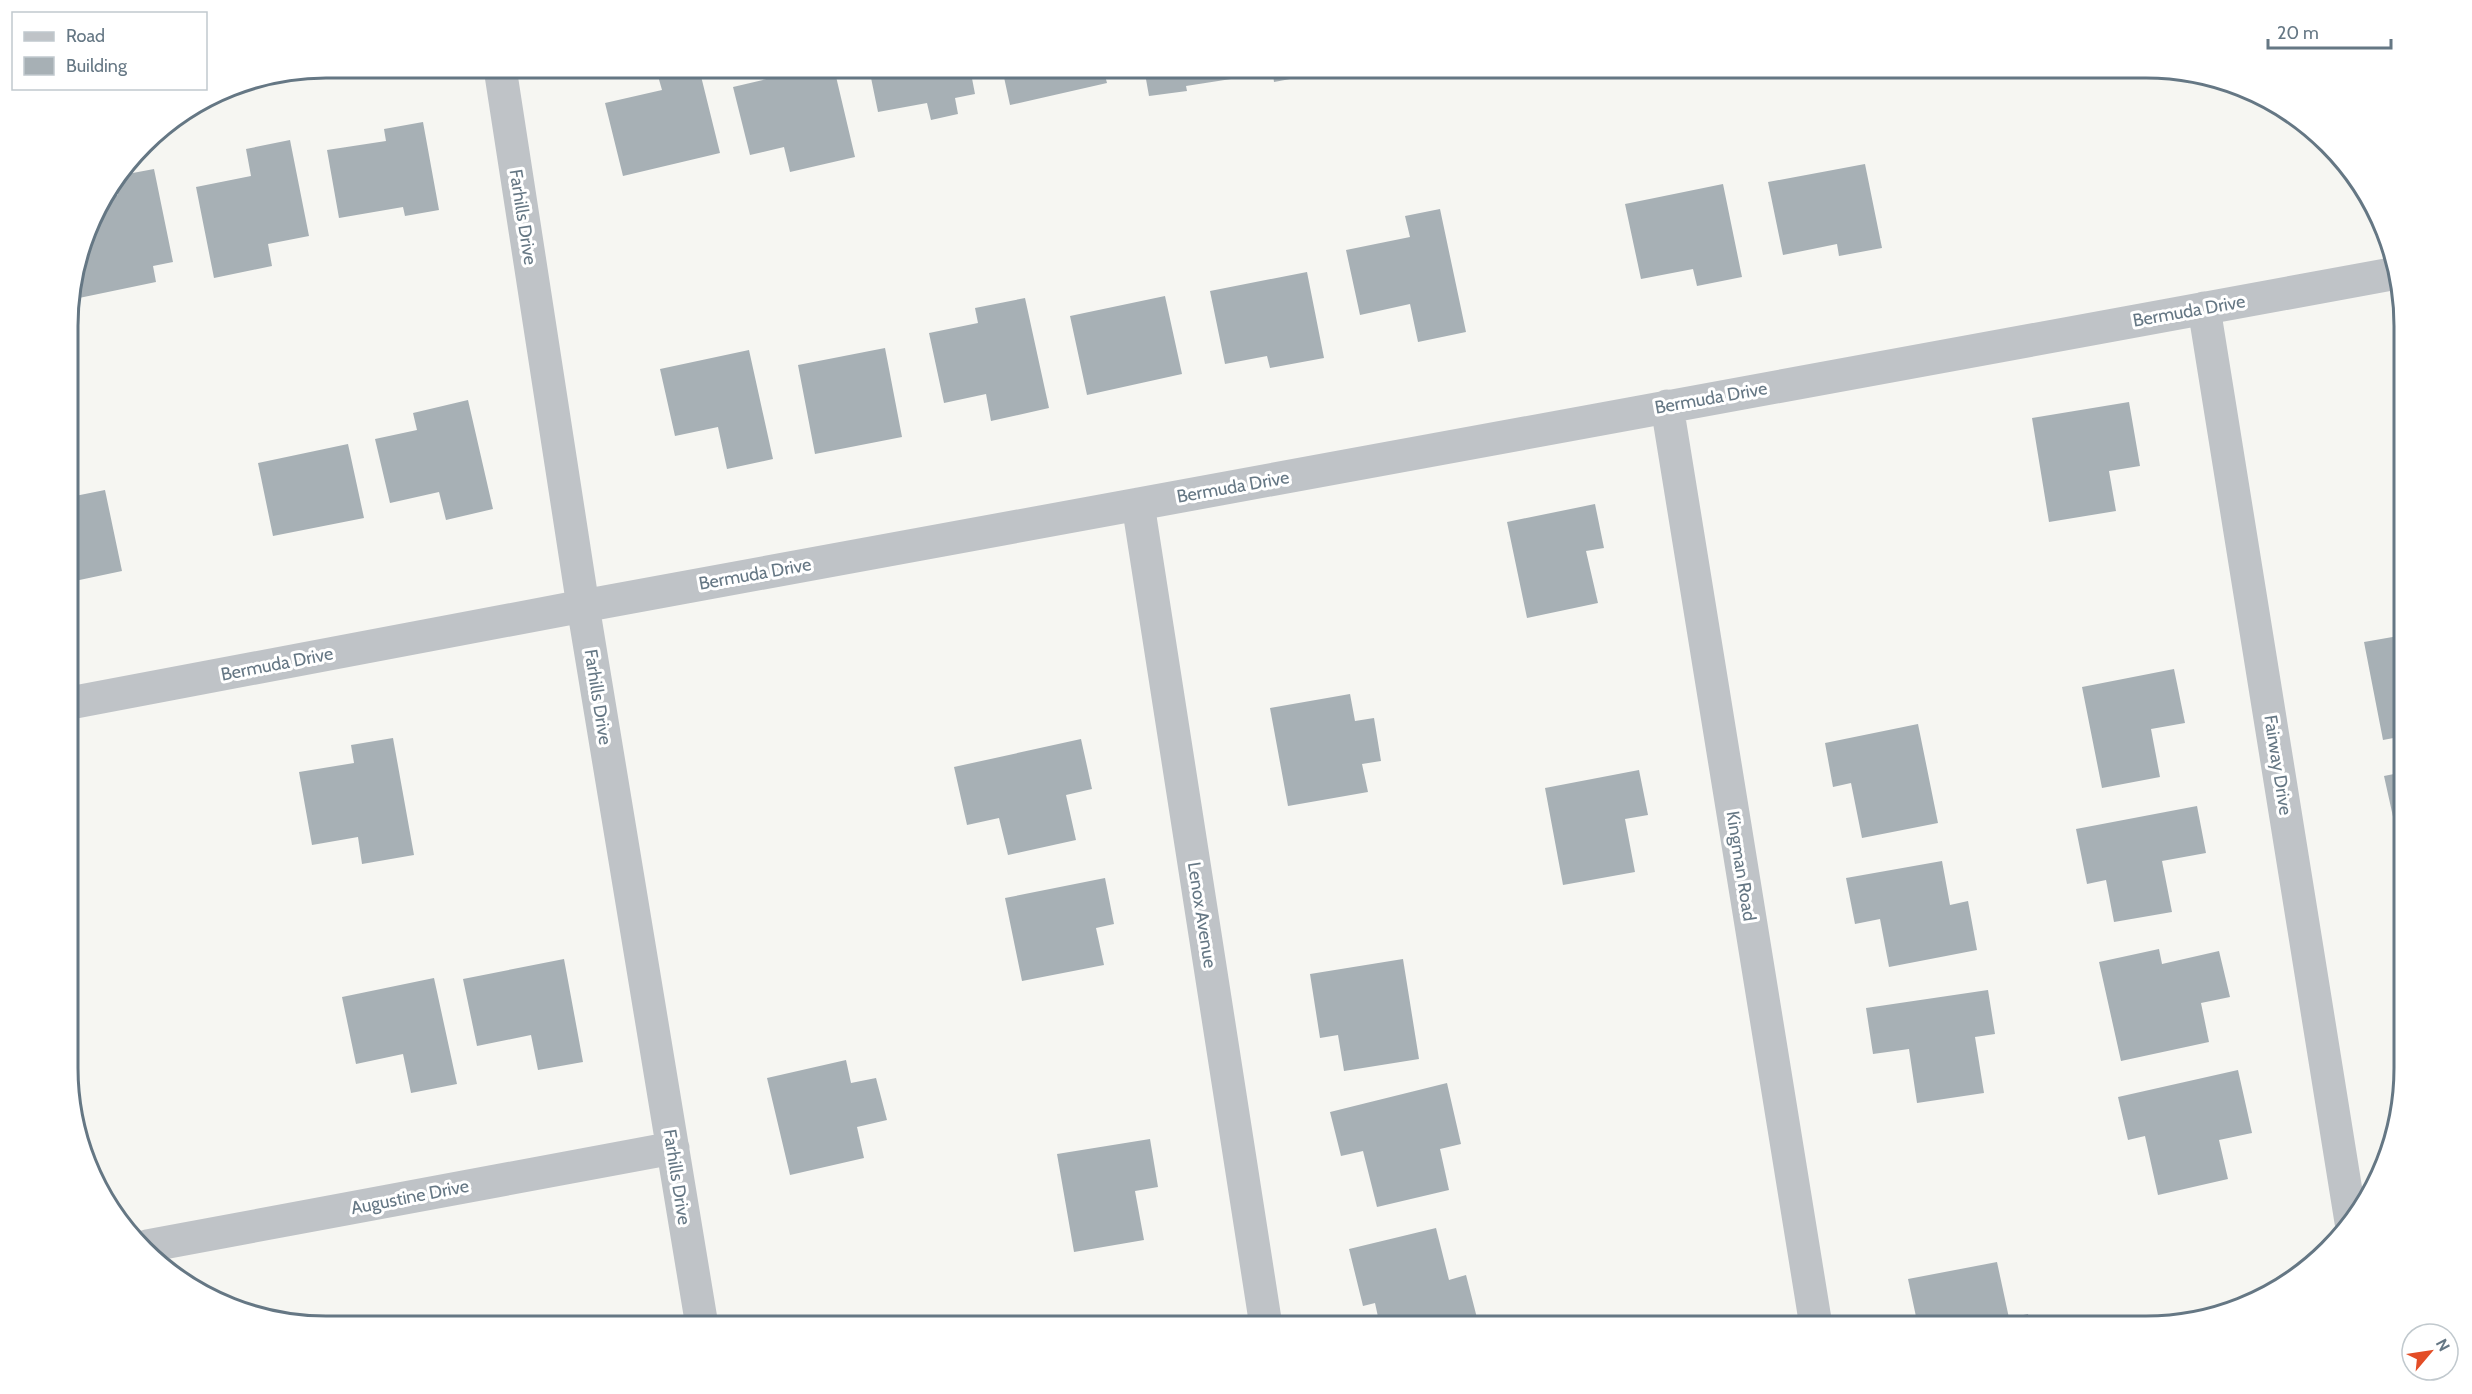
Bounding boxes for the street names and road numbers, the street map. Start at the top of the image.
street label: Farhills Drive [505,168,541,266]
street label: Bermuda Drive [2131,290,2247,332]
street label: Bermuda Drive [1653,377,1769,419]
street label: Bermuda Drive [1175,466,1291,508]
street label: Bermuda Drive [697,553,813,595]
street label: Bermuda Drive [219,642,335,686]
street label: Farhills Drive [580,648,616,746]
street label: Fairway Drive [2259,713,2297,817]
street label: Kingman Road [1721,809,1761,923]
street label: Lenox Avenue [1183,860,1221,970]
street label: Farhills Drive [659,1128,695,1226]
street label: Augustine Drive [349,1175,471,1219]

